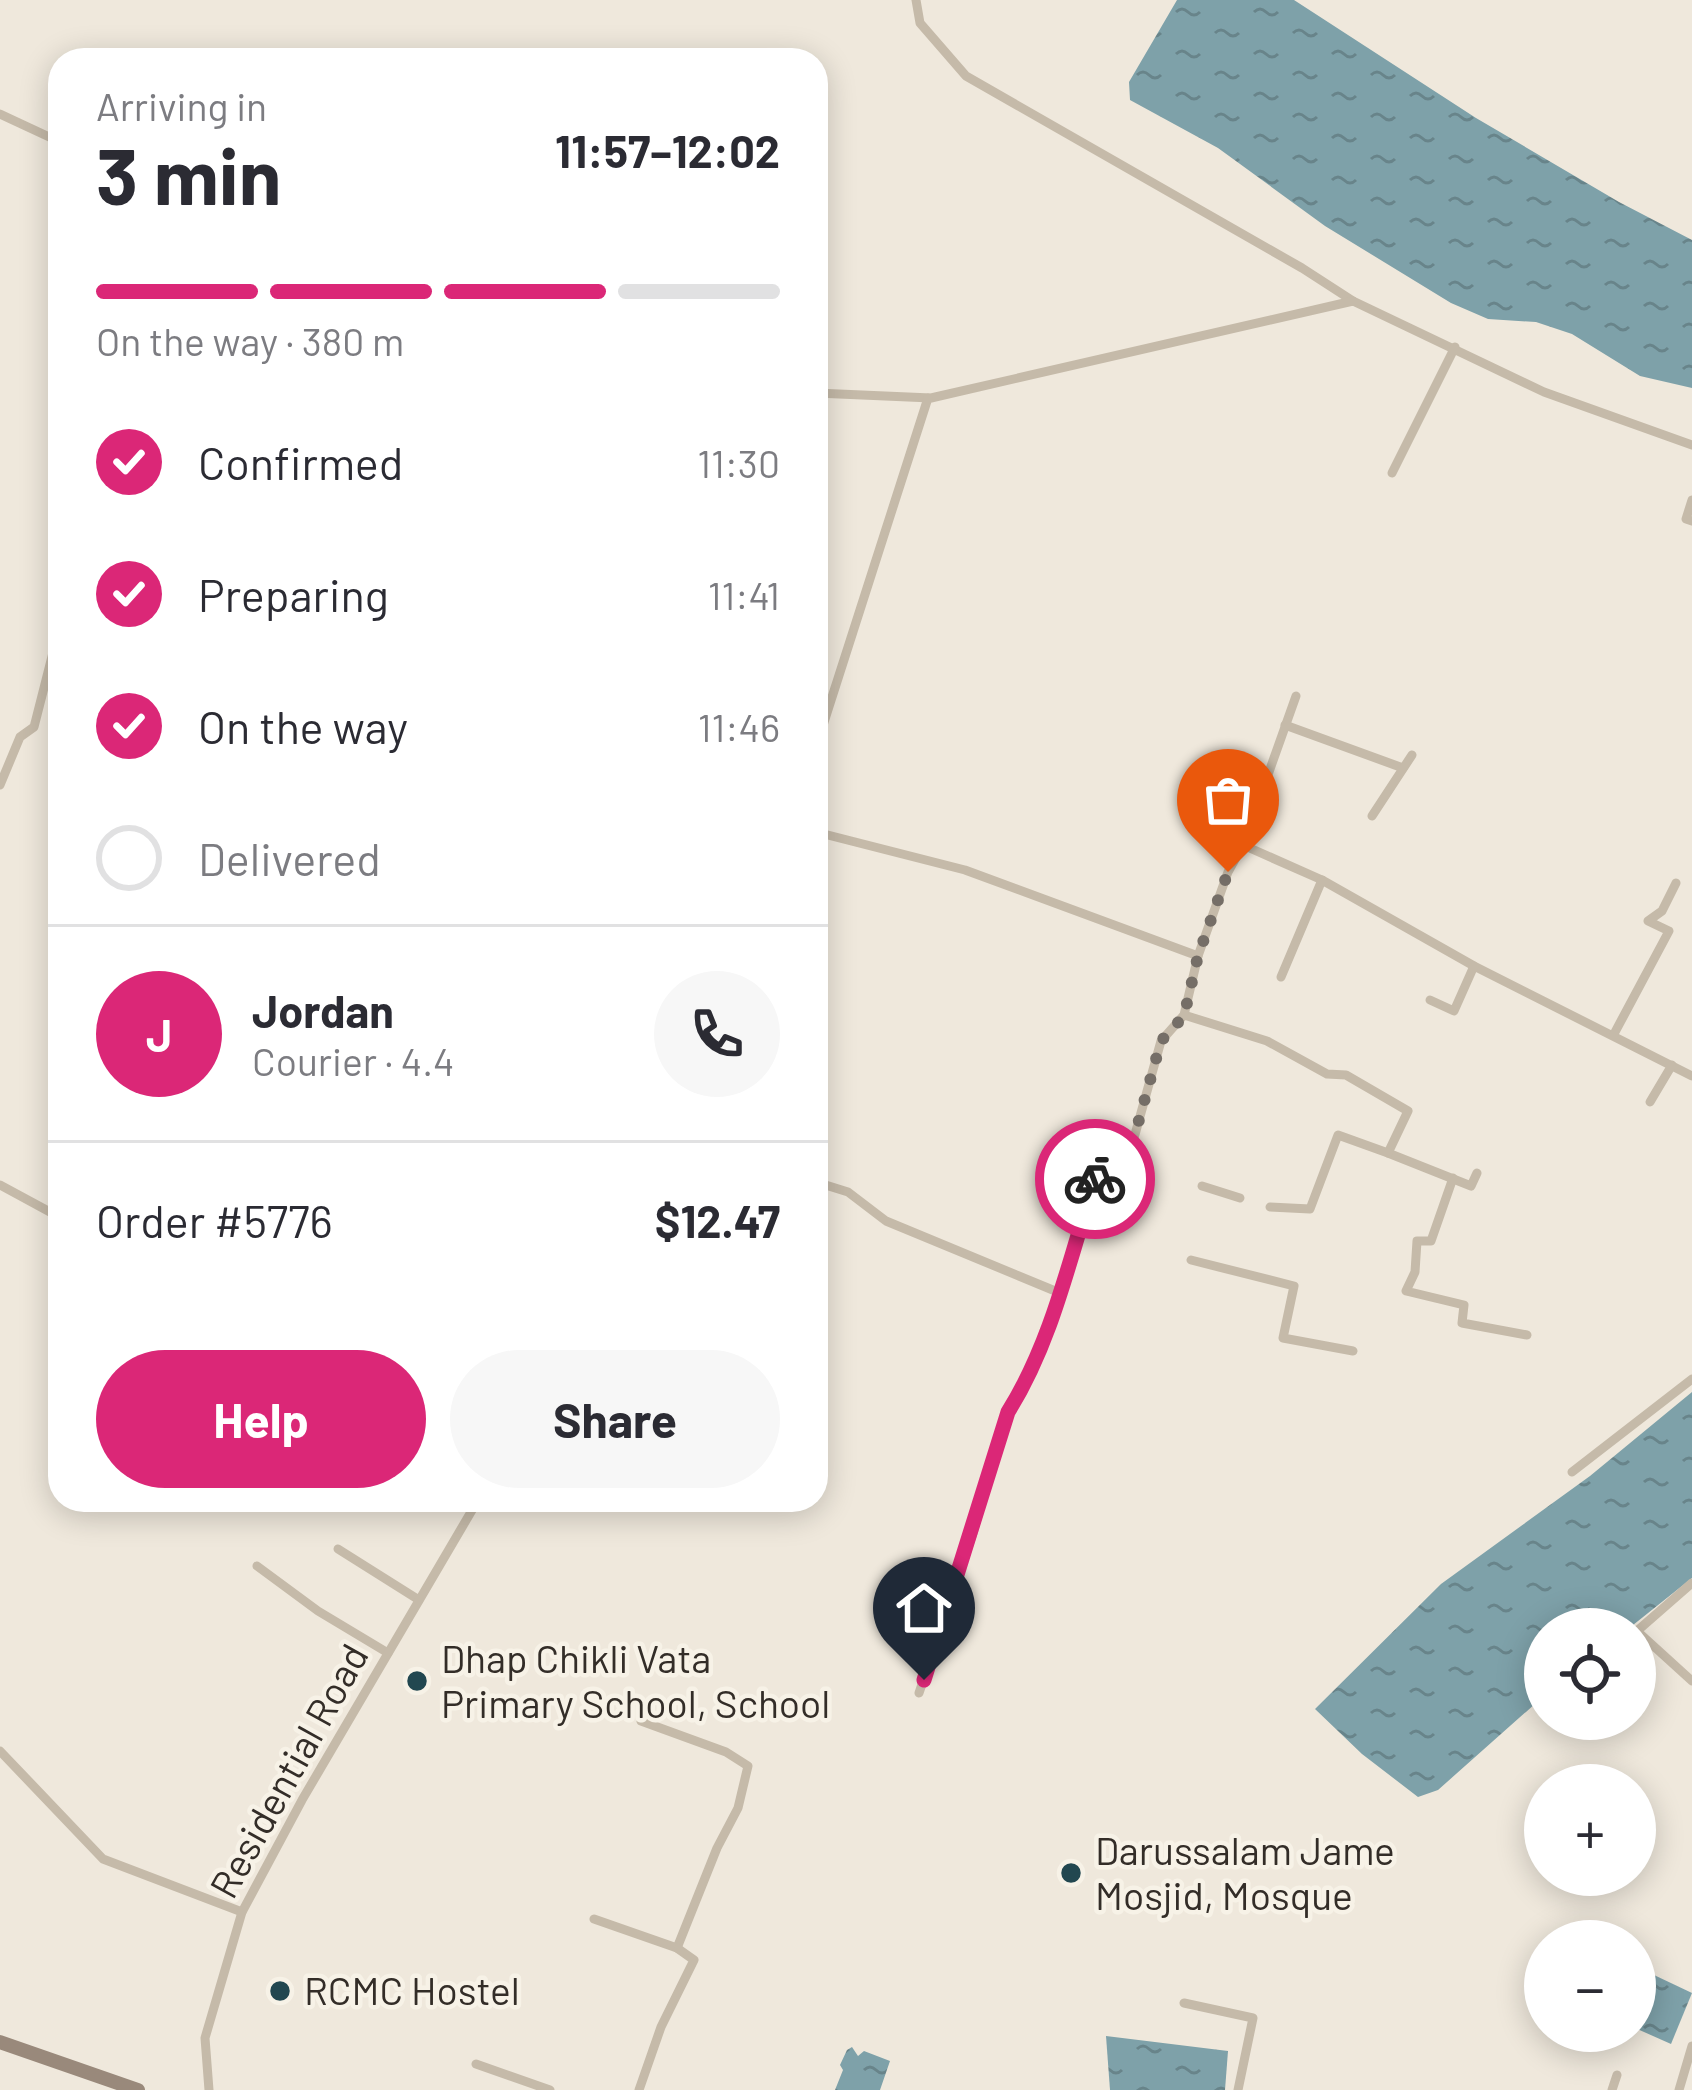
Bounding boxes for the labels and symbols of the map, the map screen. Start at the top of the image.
pin [1177,749,1279,872]
courier [1035,1119,1155,1239]
pin [873,1557,975,1680]
place label: Dhap Chikli Vata Primary School, School [441,1634,830,1726]
street label: Residential Road [199,1635,377,1905]
marker: Dhap Chikli Vata Primary School, School [404,1668,430,1694]
place label: Darussalam Jame Mosjid, Mosque [1095,1826,1395,1918]
marker: Darussalam Jame Mosjid, Mosque [1058,1860,1084,1886]
place label: RCMC Hostel [304,1966,520,2013]
marker: RCMC Hostel [267,1978,293,2004]

